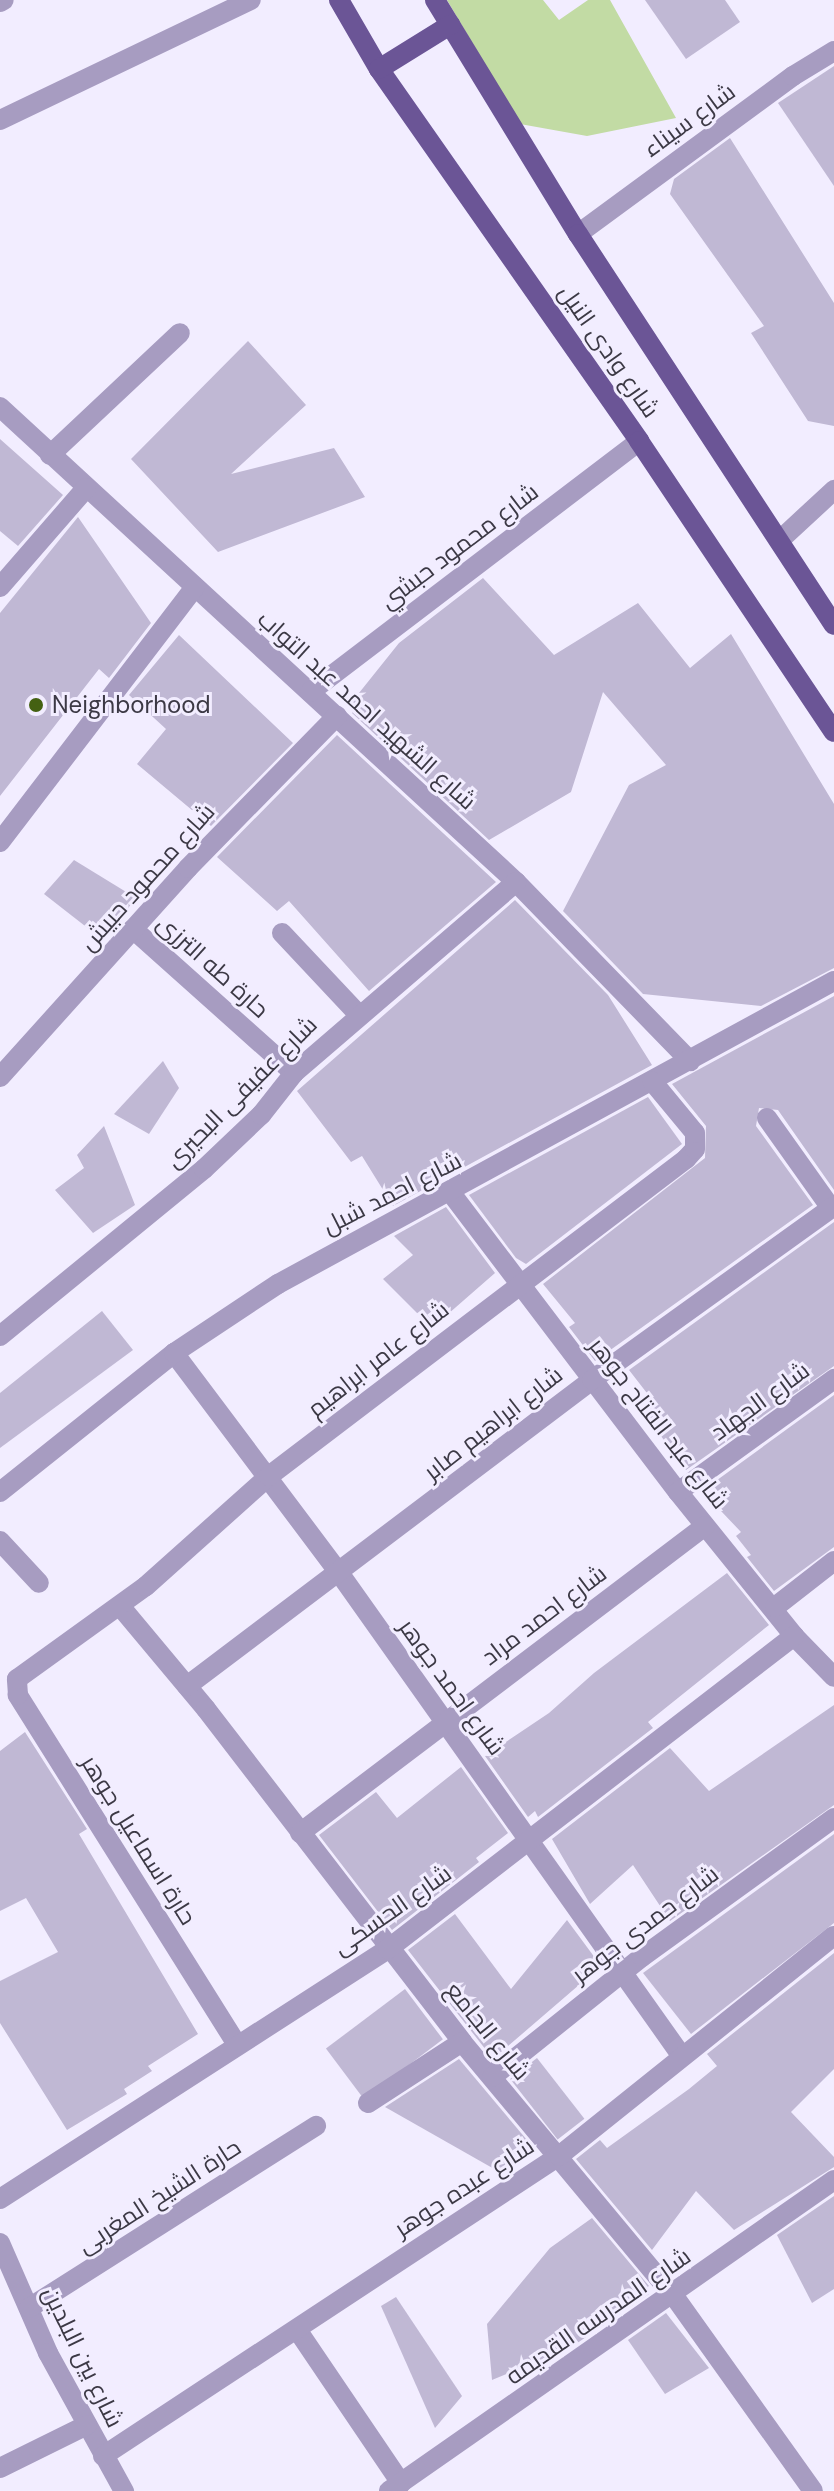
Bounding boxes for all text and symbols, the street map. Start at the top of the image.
street label: شارع سيناء [637,77,741,163]
street label: شارع وادى النيل [553,279,665,423]
street label: شارع محمود حبشي [374,477,544,615]
street label: شارع الشهيد احمد عبد التواب [252,604,482,816]
place label: Neighborhood [52,691,211,719]
marker: Neighborhood [27,696,45,714]
street label: شارع محمود حبيش [73,797,221,957]
street label: حارة طه الترزى [151,908,275,1024]
street label: شارع عفيفى البحيرى [159,1010,323,1174]
street label: شارع احمد شبل [318,1146,466,1240]
street label: شارع عامر ابراهيم [302,1295,454,1423]
street label: شارع عبد الفتاح جوهر [583,1332,735,1514]
street label: شارع الجهاد [705,1356,815,1446]
street label: شارع ابراهيم صابر [418,1360,568,1486]
street label: شارع احمد مراد [476,1559,612,1671]
street label: شارع احمد جوهر [393,1613,511,1761]
street label: حارة اسماعيل جوهر [75,1750,203,1930]
street label: شارع الحسكى [327,1859,457,1961]
street label: شارع حمدى جوهر [566,1859,724,1989]
street label: شارع الجامع [440,1976,536,2086]
street label: شارع عبده جوهر [389,2131,539,2243]
street label: حارة الشيخ المغربى [72,2133,246,2259]
street label: شارع المدرسه القديمه [500,2241,696,2391]
street label: شارع بين البلدين [37,2282,129,2432]

